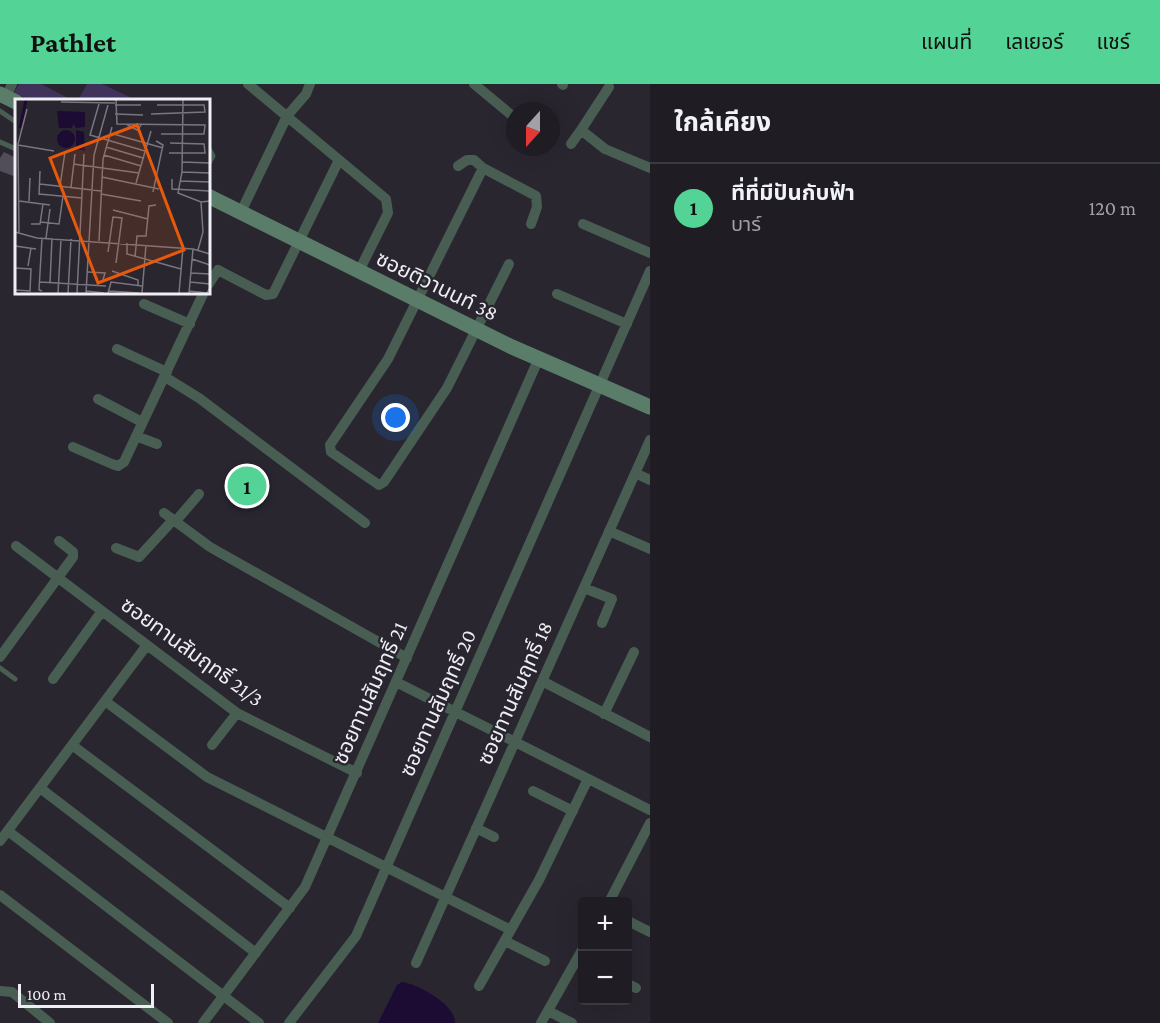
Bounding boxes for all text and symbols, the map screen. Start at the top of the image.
text: Pathlet [30,27,116,58]
text: แผนที่ [921,30,972,54]
text: เลเยอร์ [1005,30,1064,54]
text: แชร์ [1097,30,1130,54]
inset map [15,99,210,294]
north arrow [506,102,560,156]
text: ใกล้เคียง [674,108,771,137]
text: ที่ที่มีปันกับฟ้า [731,180,855,205]
text: 1 [690,197,697,219]
text: 120 m [1089,197,1136,219]
text: บาร์ [731,213,761,235]
street label: ซอยติวานนท์ 38 [372,246,502,326]
your location [381,403,410,432]
pin: 1 [228,464,266,508]
street label: ซอยทานสัมฤทธิ์ 21/3 [116,592,268,712]
street label: ซอยทานสัมฤทธิ์ 18 [472,617,557,768]
street label: ซอยทานสัมฤทธิ์ 21 [327,618,412,768]
street label: ซอยทานสัมฤทธิ์ 20 [394,626,481,780]
map controls [578,897,632,1005]
button: + [578,897,632,951]
button: − [578,951,632,1005]
scale bar [18,981,154,1008]
text: 100 m [27,986,66,1003]

